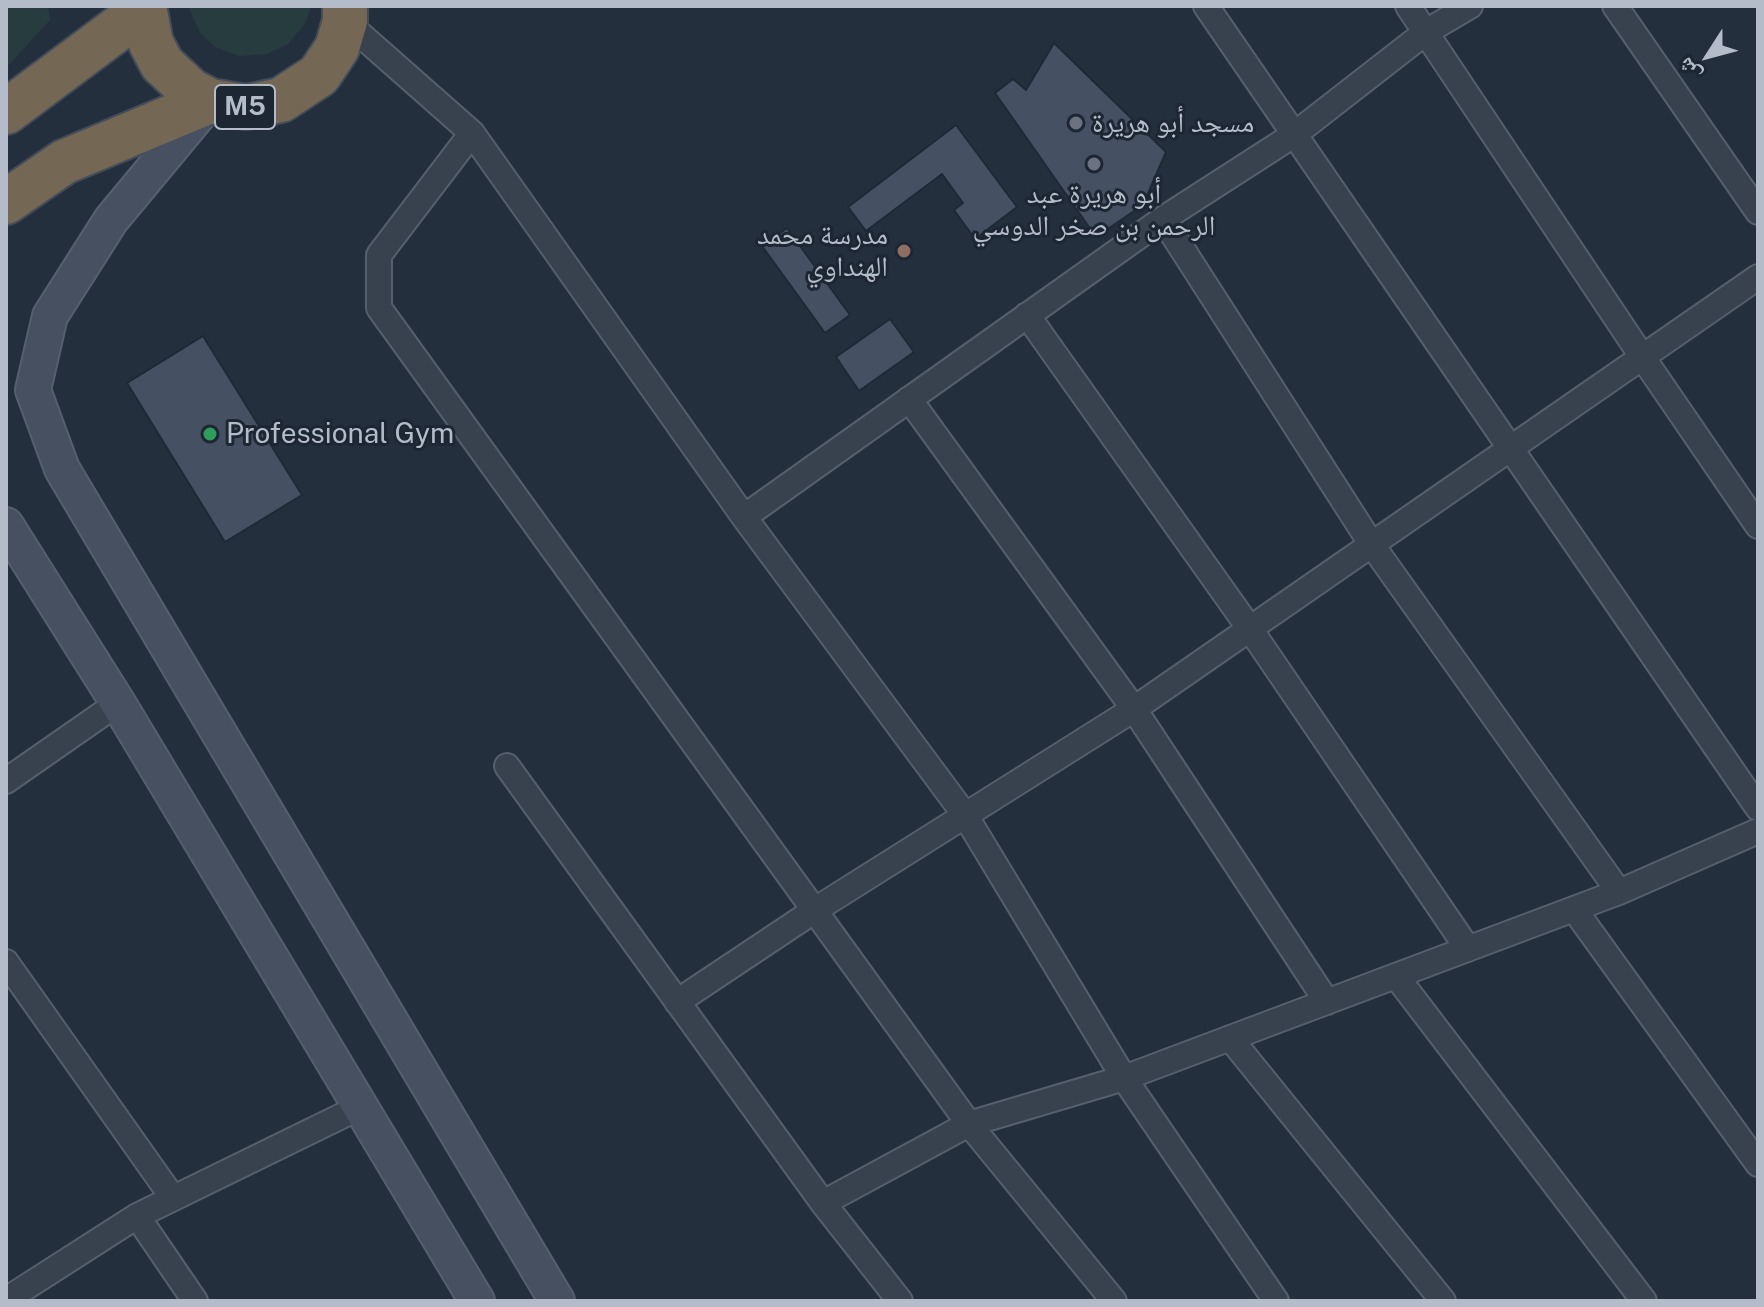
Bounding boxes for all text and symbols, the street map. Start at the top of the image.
north arrow [1668,16,1748,96]
text: ش [1671,53,1706,87]
road number: M5 [215,85,275,129]
place label: مسجد أبو هريرة [1092,106,1254,140]
marker: مسجد أبو هريرة [1067,114,1085,132]
marker: أبو هريرة عبد الرحمن بن صخر الدوسي [1085,155,1103,173]
place label: أبو هريرة عبد الرحمن بن صخر الدوسي [973,177,1215,243]
place label: مدرسة محمد الهنداوي [757,218,888,284]
marker: مدرسة محمد الهنداوي [895,242,913,260]
place label: Professional Gym [226,417,454,451]
marker: Professional Gym [201,425,219,443]

